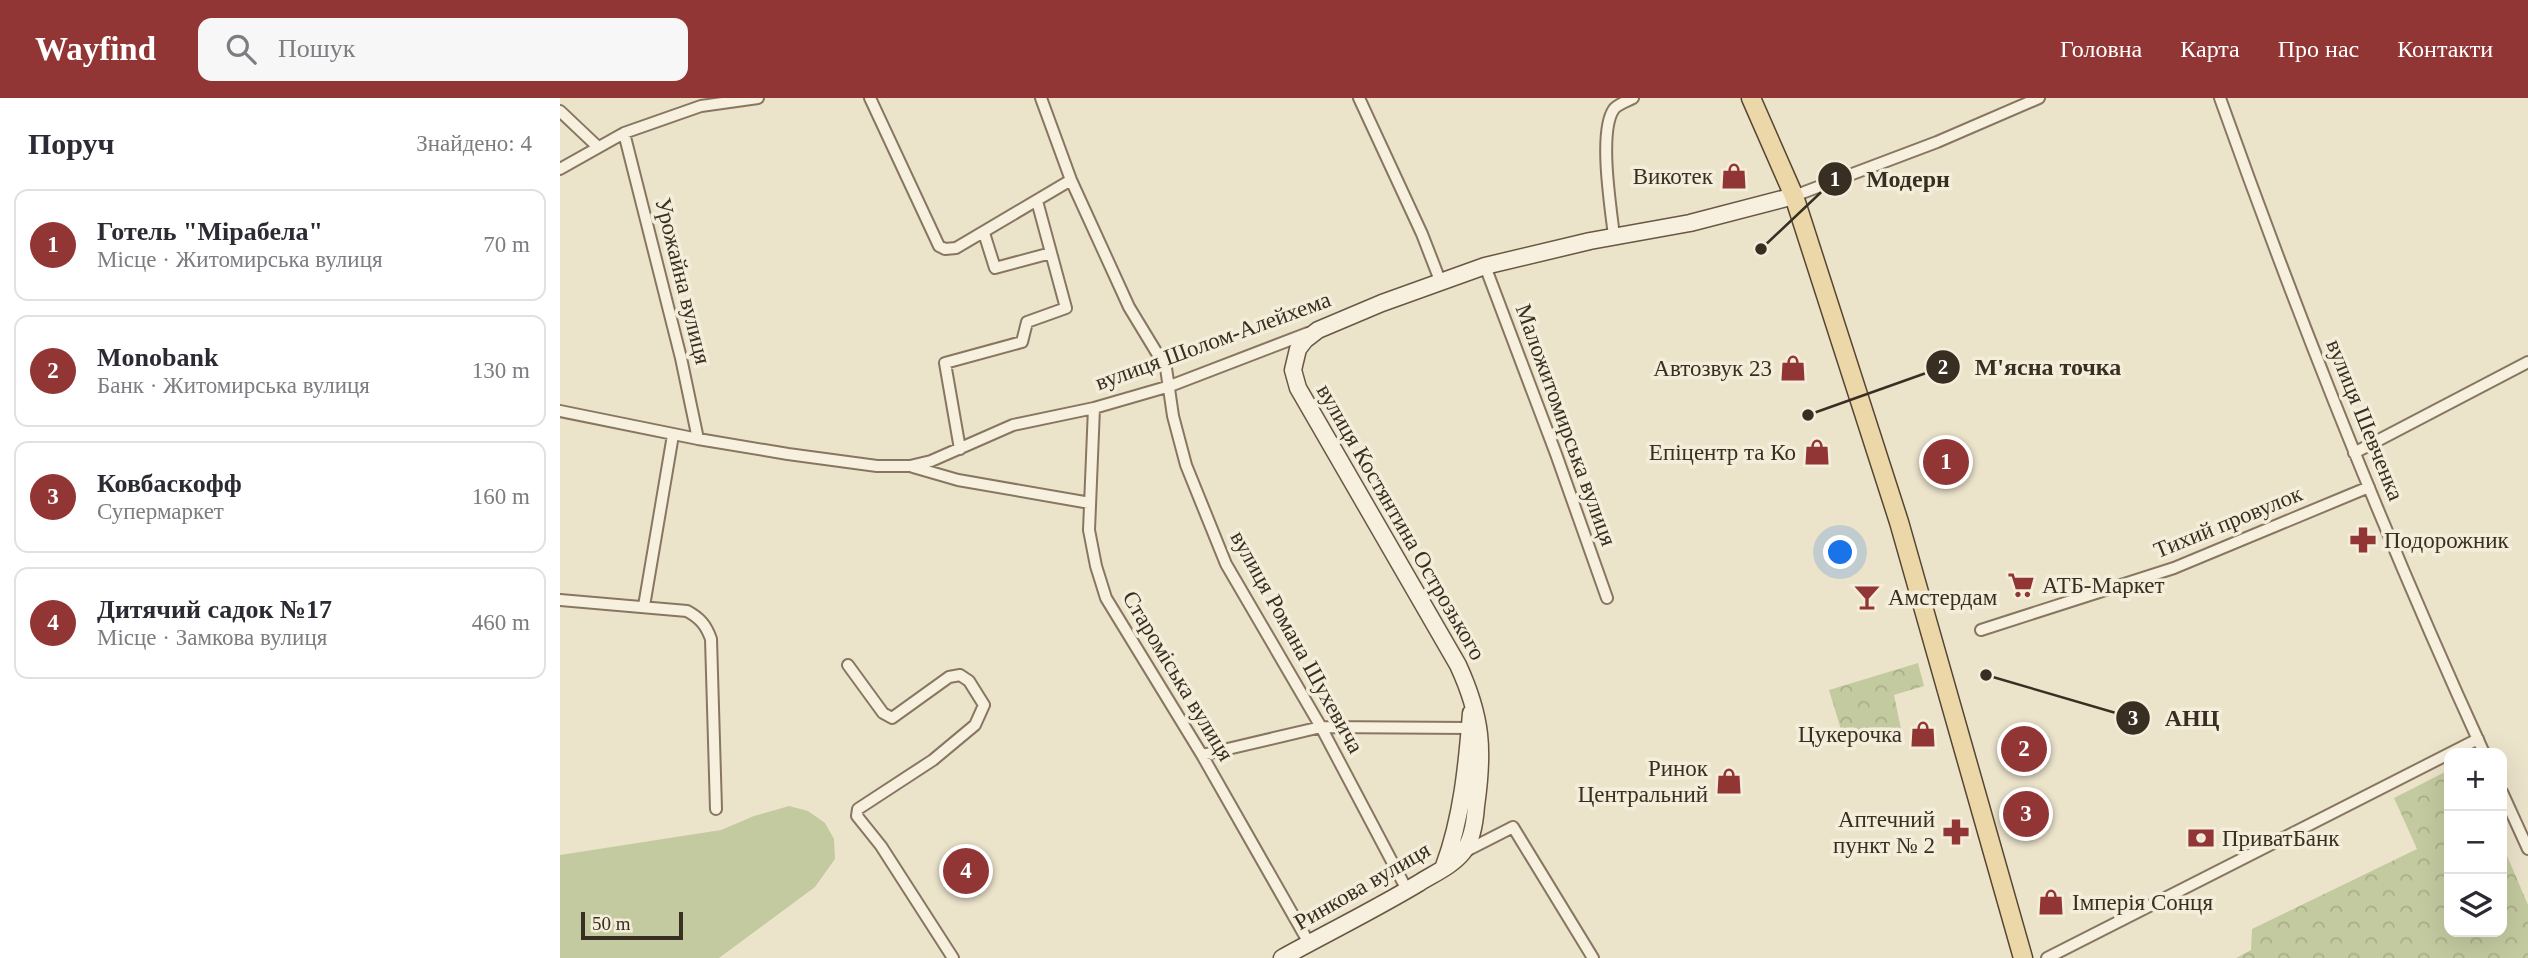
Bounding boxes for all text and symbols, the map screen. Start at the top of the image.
search box [198,18,688,81]
icon: search [222,30,260,68]
text: Wayfind [35,31,156,67]
text: Пошук [278,34,355,63]
text: Головна [2060,36,2142,62]
text: Карта [2180,36,2240,62]
text: Про нас [2278,36,2359,62]
text: Контакти [2397,36,2493,62]
text: Поруч [28,127,115,160]
text: Знайдено: 4 [416,131,532,156]
callout: Модерн [1817,156,1964,201]
shop icon: Викотек [1719,161,1749,191]
place label: Викотек [1633,164,1714,189]
text: Модерн [1866,166,1950,192]
text: 1 [1830,167,1840,191]
street label: Урожайна вулиця [650,195,716,367]
text: Готель "Мірабела" [97,217,323,246]
text: 1 [47,232,59,257]
text: 70 m [483,232,530,257]
text: Місце · Житомирська вулиця [97,247,383,272]
street label: вулиця Шолом-Алейхема [1092,287,1334,395]
street label: Маложитомирська вулиця [1511,301,1622,550]
street label: вулиця Шевченка [2321,336,2409,504]
text: Monobank [97,343,218,372]
callout: М'ясна точка [1925,344,2135,389]
shop icon: Автозвук 23 [1778,353,1808,383]
text: М'ясна точка [1975,354,2121,380]
text: 2 [1938,355,1948,379]
place label: Автозвук 23 [1653,356,1772,381]
text: 2 [47,358,59,383]
text: 130 m [472,358,530,383]
text: Банк · Житомирська вулиця [97,373,370,398]
street label: вулиця Костянтина Острозького [1312,380,1490,664]
pin: 1 [1923,436,1969,488]
shop icon: Епіцентр та Ко [1802,437,1832,467]
place label: Епіцентр та Ко [1649,440,1796,465]
text: Ковбаскофф [97,469,242,498]
street label: Тихий провулок [2150,481,2307,563]
text: 3 [47,484,59,509]
text: 160 m [472,484,530,509]
text: Супермаркет [97,499,224,524]
pharmacy icon: Подорожник [2348,525,2378,555]
street label: вулиця Романа Шухевича [1225,527,1369,757]
place label: Подорожник [2384,528,2510,553]
your location [1823,535,1857,569]
supermarket icon: АТБ-Маркет [2006,570,2036,600]
place label: АТБ-Маркет [2042,573,2165,598]
bar icon: Амстердам [1852,582,1882,612]
place label: Амстердам [1888,585,1998,610]
street label: Староміська вулиця [1117,586,1239,766]
text: Дитячий садок №17 [97,595,332,624]
text: 4 [47,610,59,635]
text: 460 m [472,610,530,635]
text: Місце · Замкова вулиця [97,625,327,650]
callout: АНЦ [2115,696,2233,741]
text: АНЦ [2165,705,2220,731]
text: 3 [2128,706,2138,730]
shop icon: Цукерочка [1908,719,1938,749]
place label: Цукерочка [1798,722,1902,747]
pin: 2 [2001,723,2047,775]
map controls [2444,748,2507,937]
button: + [2444,748,2507,811]
place label: Ринок Центральний [1578,756,1709,807]
shop icon: Ринок Центральний [1714,766,1744,796]
pin: 3 [2003,788,2049,840]
place label: Аптечний пункт № 2 [1833,807,1935,858]
button: − [2444,811,2507,874]
pharmacy icon: Аптечний пункт № 2 [1941,817,1971,847]
bank icon: ПриватБанк [2186,823,2216,853]
place label: ПриватБанк [2222,826,2340,851]
street label: Ринкова вулиця [1290,837,1435,935]
pin: 4 [943,845,989,897]
button: layers [2444,874,2507,937]
shop icon: Імперія Сонця [2036,887,2066,917]
place label: Імперія Сонця [2072,890,2213,915]
scale bar [581,909,682,941]
text: 50 m [592,913,631,934]

